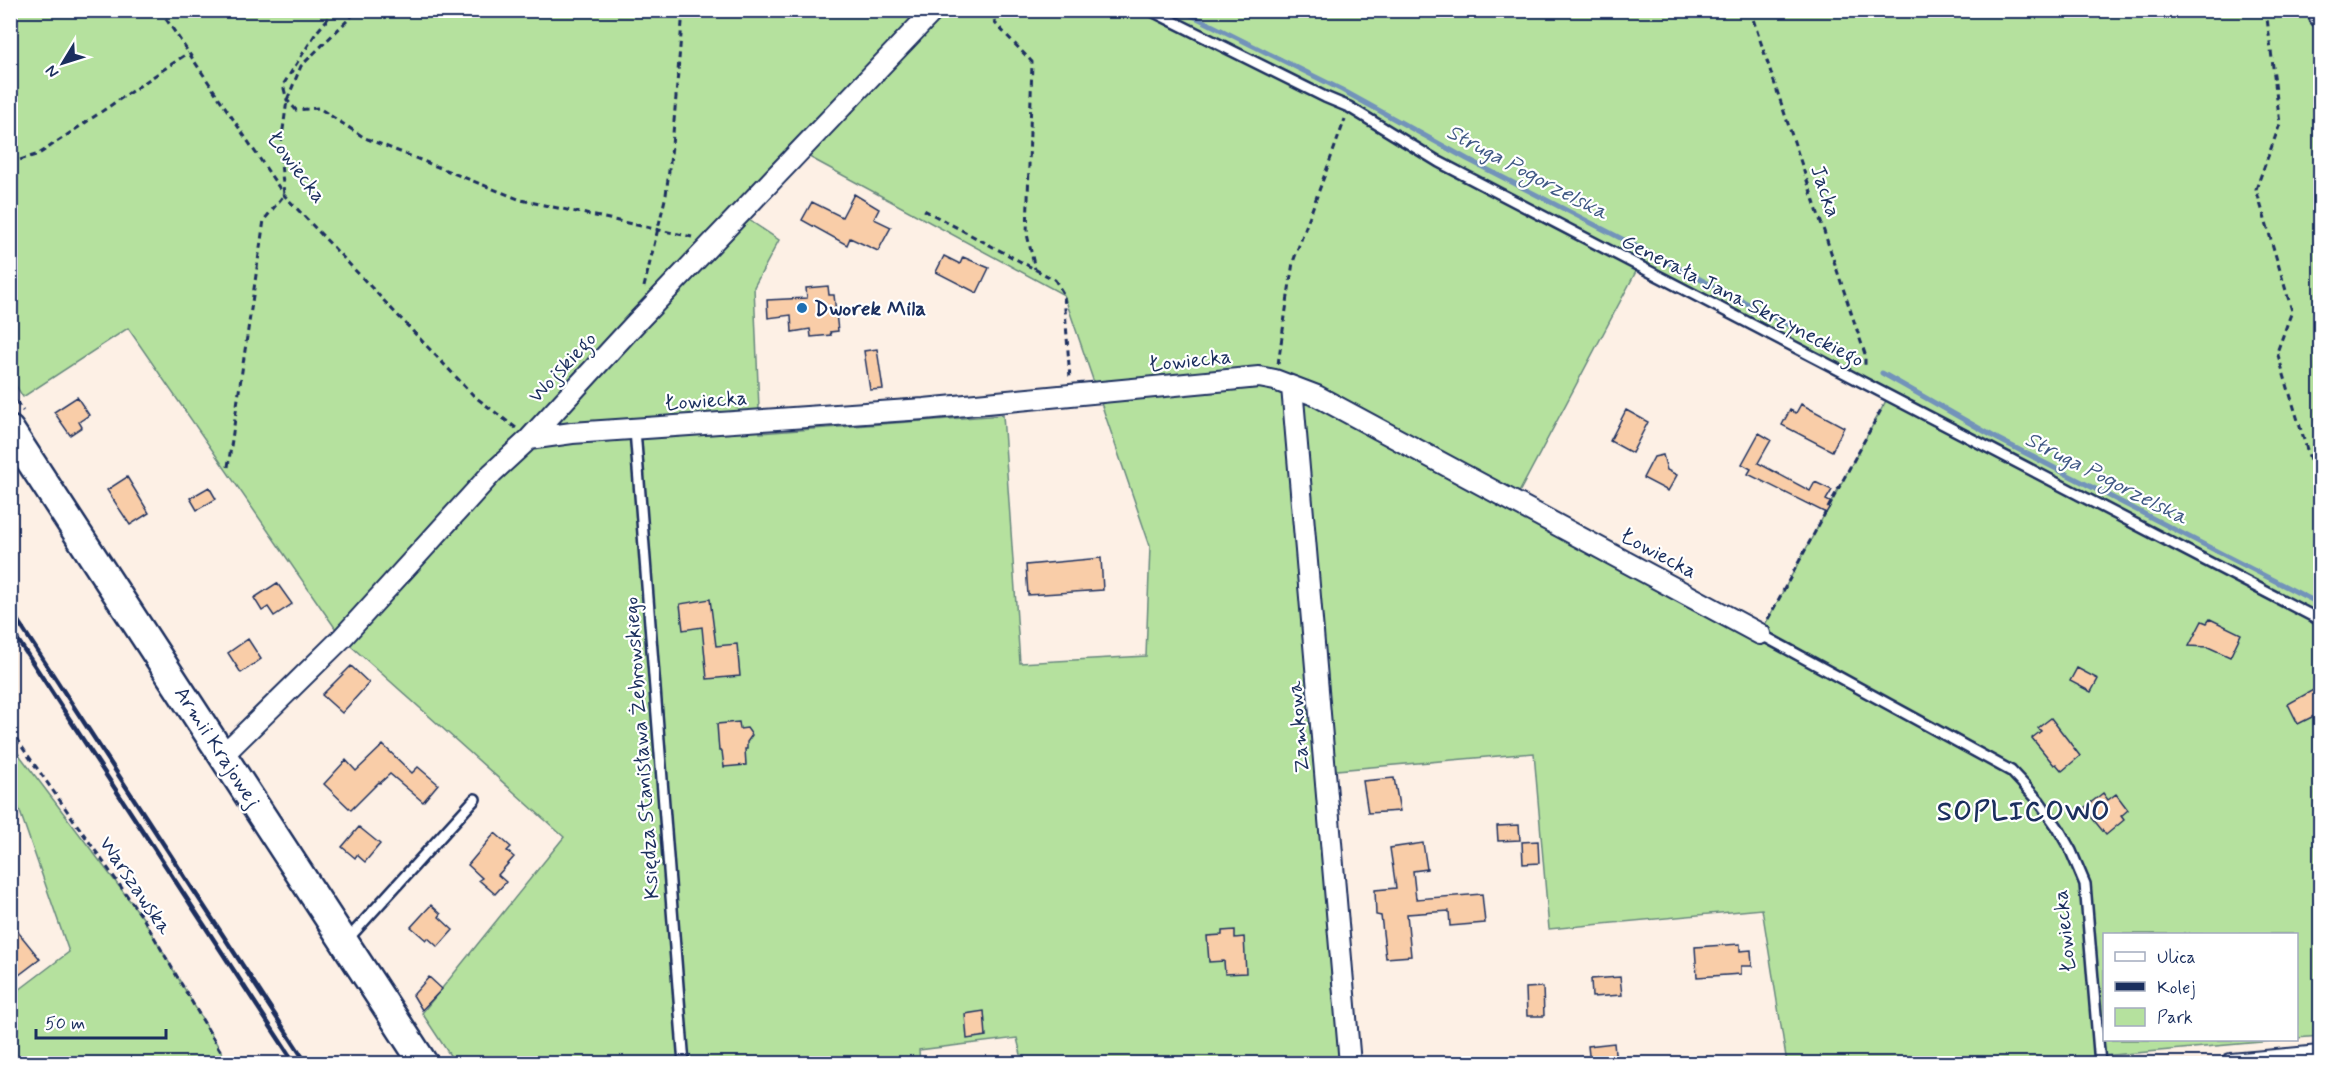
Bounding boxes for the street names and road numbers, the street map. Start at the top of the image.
street label: Łowiecka [260,126,332,209]
street label: Jacka [1803,162,1847,221]
street label: Generała Jana Skrzyneckiego [1616,227,1869,376]
street label: Wojskiego [522,326,605,411]
street label: Łowiecka [1147,343,1233,379]
street label: Łowiecka [664,384,748,418]
street label: Łowiecka [1615,522,1702,586]
street label: Księdza Stanisława Żebrowskiego [617,596,667,900]
street label: Zamkowa [1281,679,1317,774]
street label: Armii Krajowej [167,681,267,814]
street label: Warszawska [92,831,178,940]
street label: Łowiecka [2047,888,2083,974]

